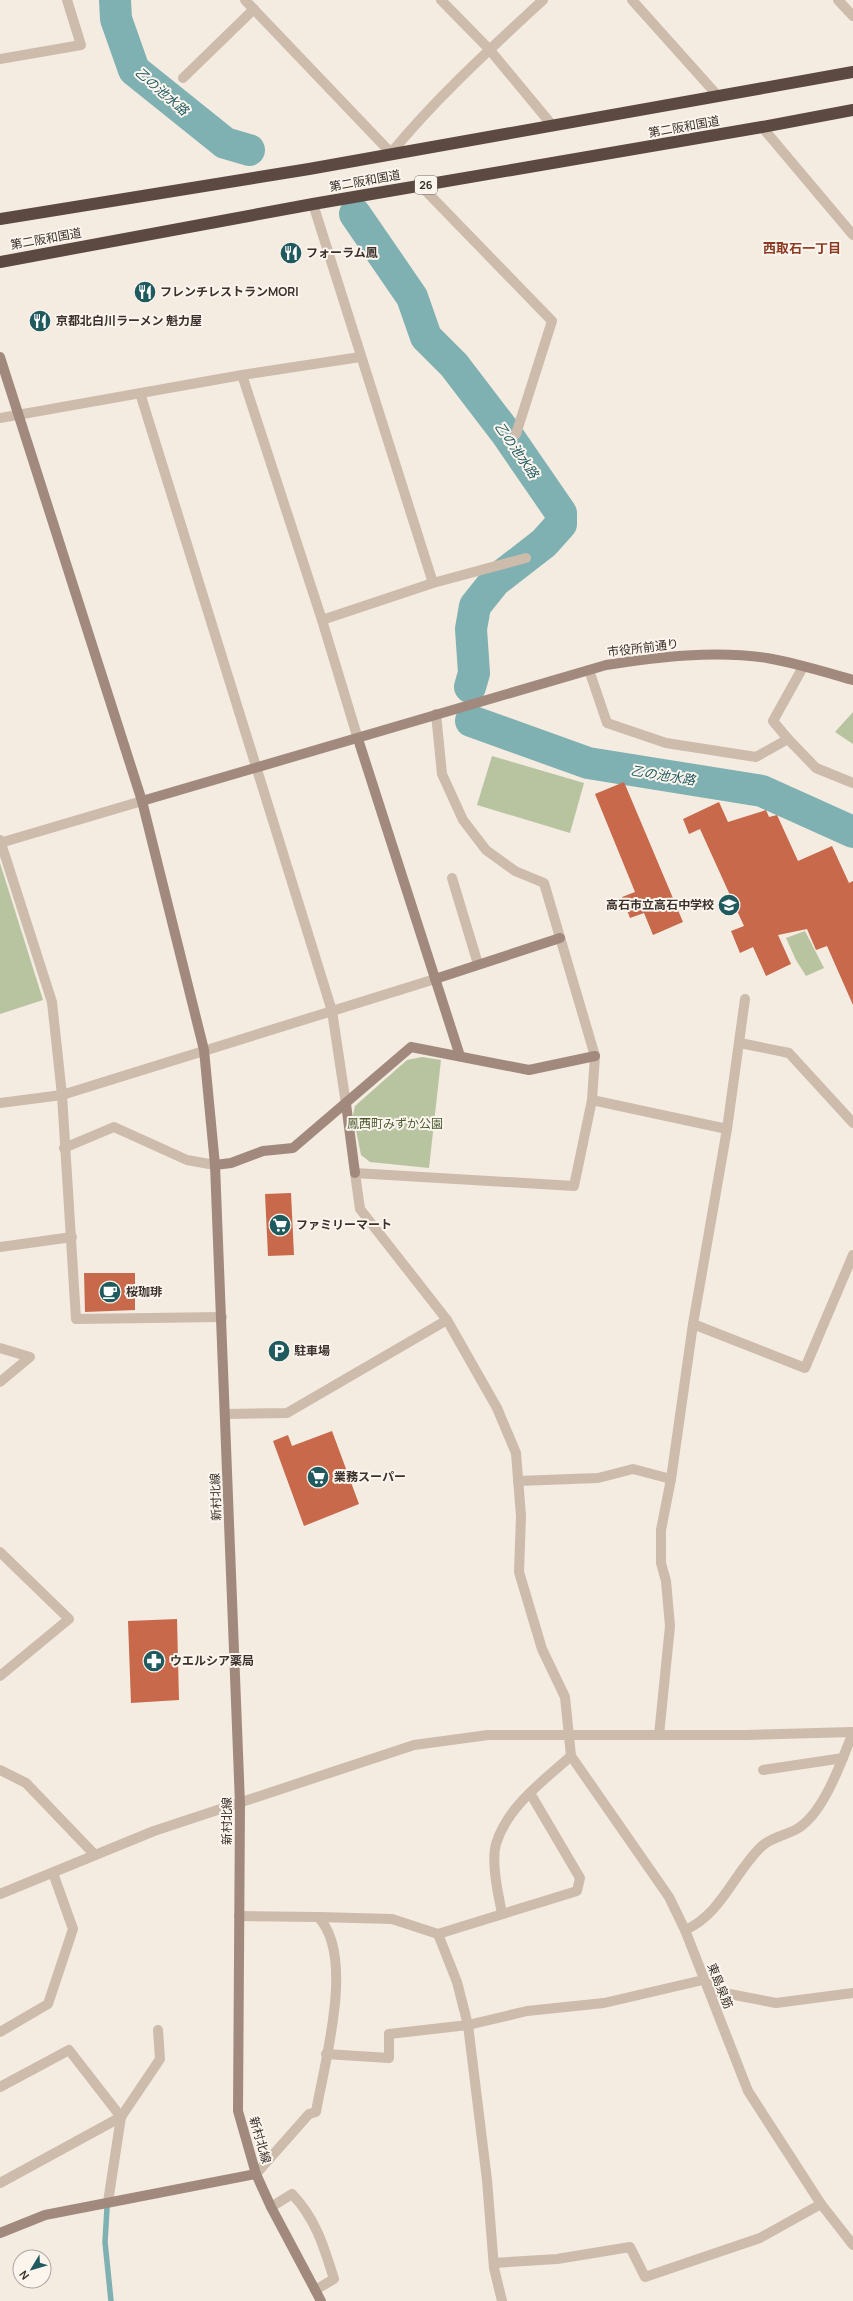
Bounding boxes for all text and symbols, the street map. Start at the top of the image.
water label: 乙の池水路 [132,63,193,120]
street label: 第二阪和国道 [647,112,721,141]
street label: 第二阪和国道 [328,166,402,195]
road number: 26 [415,176,437,194]
street label: 第二阪和国道 [9,224,83,253]
district label: 西取石一丁目 [763,239,841,257]
restaurant icon: フォーラム鳳 [278,240,304,266]
place label: フォーラム鳳 [306,244,378,261]
restaurant icon: フレンチレストランMORI [132,279,158,305]
place label: フレンチレストランMORI [160,283,299,300]
restaurant icon: 京都北白川ラーメン 魁力屋 [27,308,53,334]
place label: 京都北白川ラーメン 魁力屋 [56,312,202,329]
water label: 乙の池水路 [491,418,544,483]
street label: 市役所前通り [606,635,680,660]
water label: 乙の池水路 [629,761,697,789]
school or university icon: 高石市立高石中学校 [716,892,742,918]
place label: 高石市立高石中学校 [606,896,714,913]
park label: 鳳西町みずか公園 [347,1115,443,1132]
supermarket icon: ファミリーマート [267,1212,293,1238]
place label: ファミリーマート [296,1216,392,1233]
cafe icon: 桜珈琲 [97,1279,123,1305]
place label: 桜珈琲 [126,1283,162,1300]
parking icon: 駐車場 [266,1338,292,1364]
place label: 駐車場 [294,1342,330,1359]
supermarket icon: 業務スーパー [305,1464,331,1490]
place label: 業務スーパー [334,1468,406,1485]
street label: 新村北線 [206,1473,225,1521]
pharmacy icon: ウエルシア薬局 [141,1648,167,1674]
place label: ウエルシア薬局 [170,1652,254,1669]
street label: 新村北線 [218,1797,235,1845]
street label: 東島泉筋 [704,1960,737,2011]
street label: 新村北線 [246,2114,275,2165]
north arrow [12,2249,52,2289]
text: N [15,2268,32,2283]

